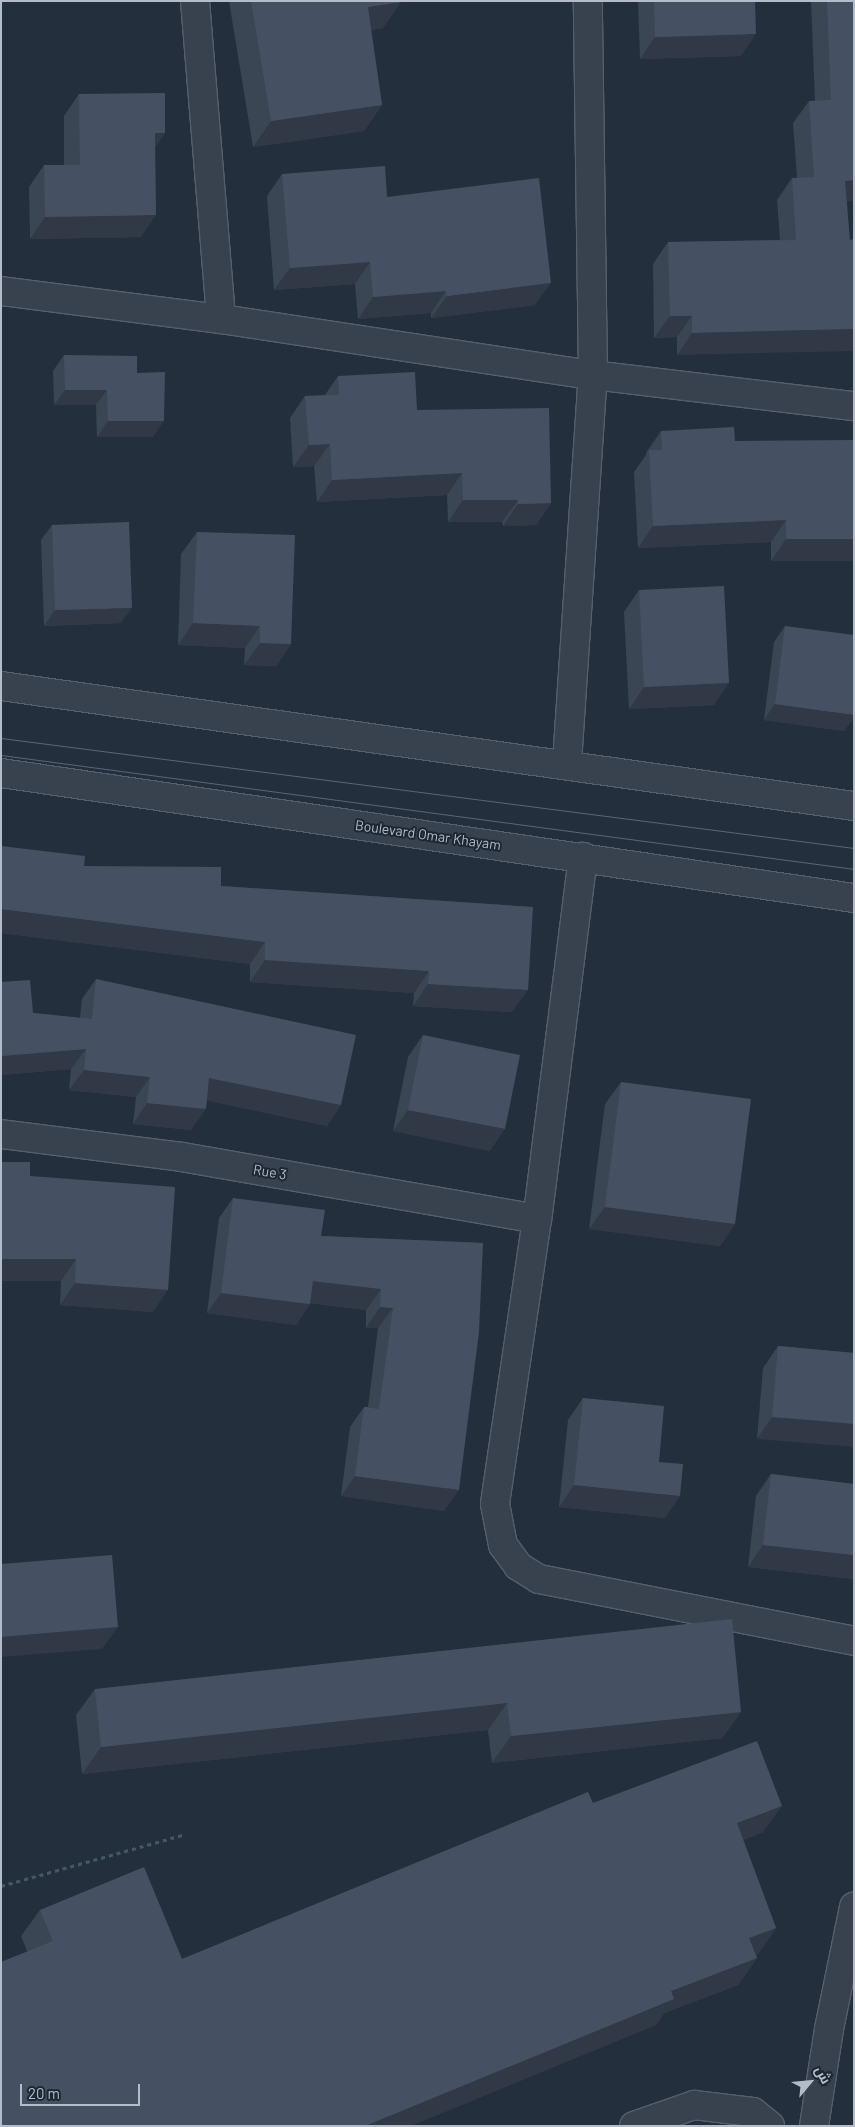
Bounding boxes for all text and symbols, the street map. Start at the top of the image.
street label: Boulevard Omar Khayam [354,816,502,854]
street label: Rue 3 [252,1161,288,1183]
north arrow [785,2057,835,2107]
text: ش [812,2063,835,2087]
scale bar [22,2074,142,2106]
text: 20 m [28,2084,60,2102]

